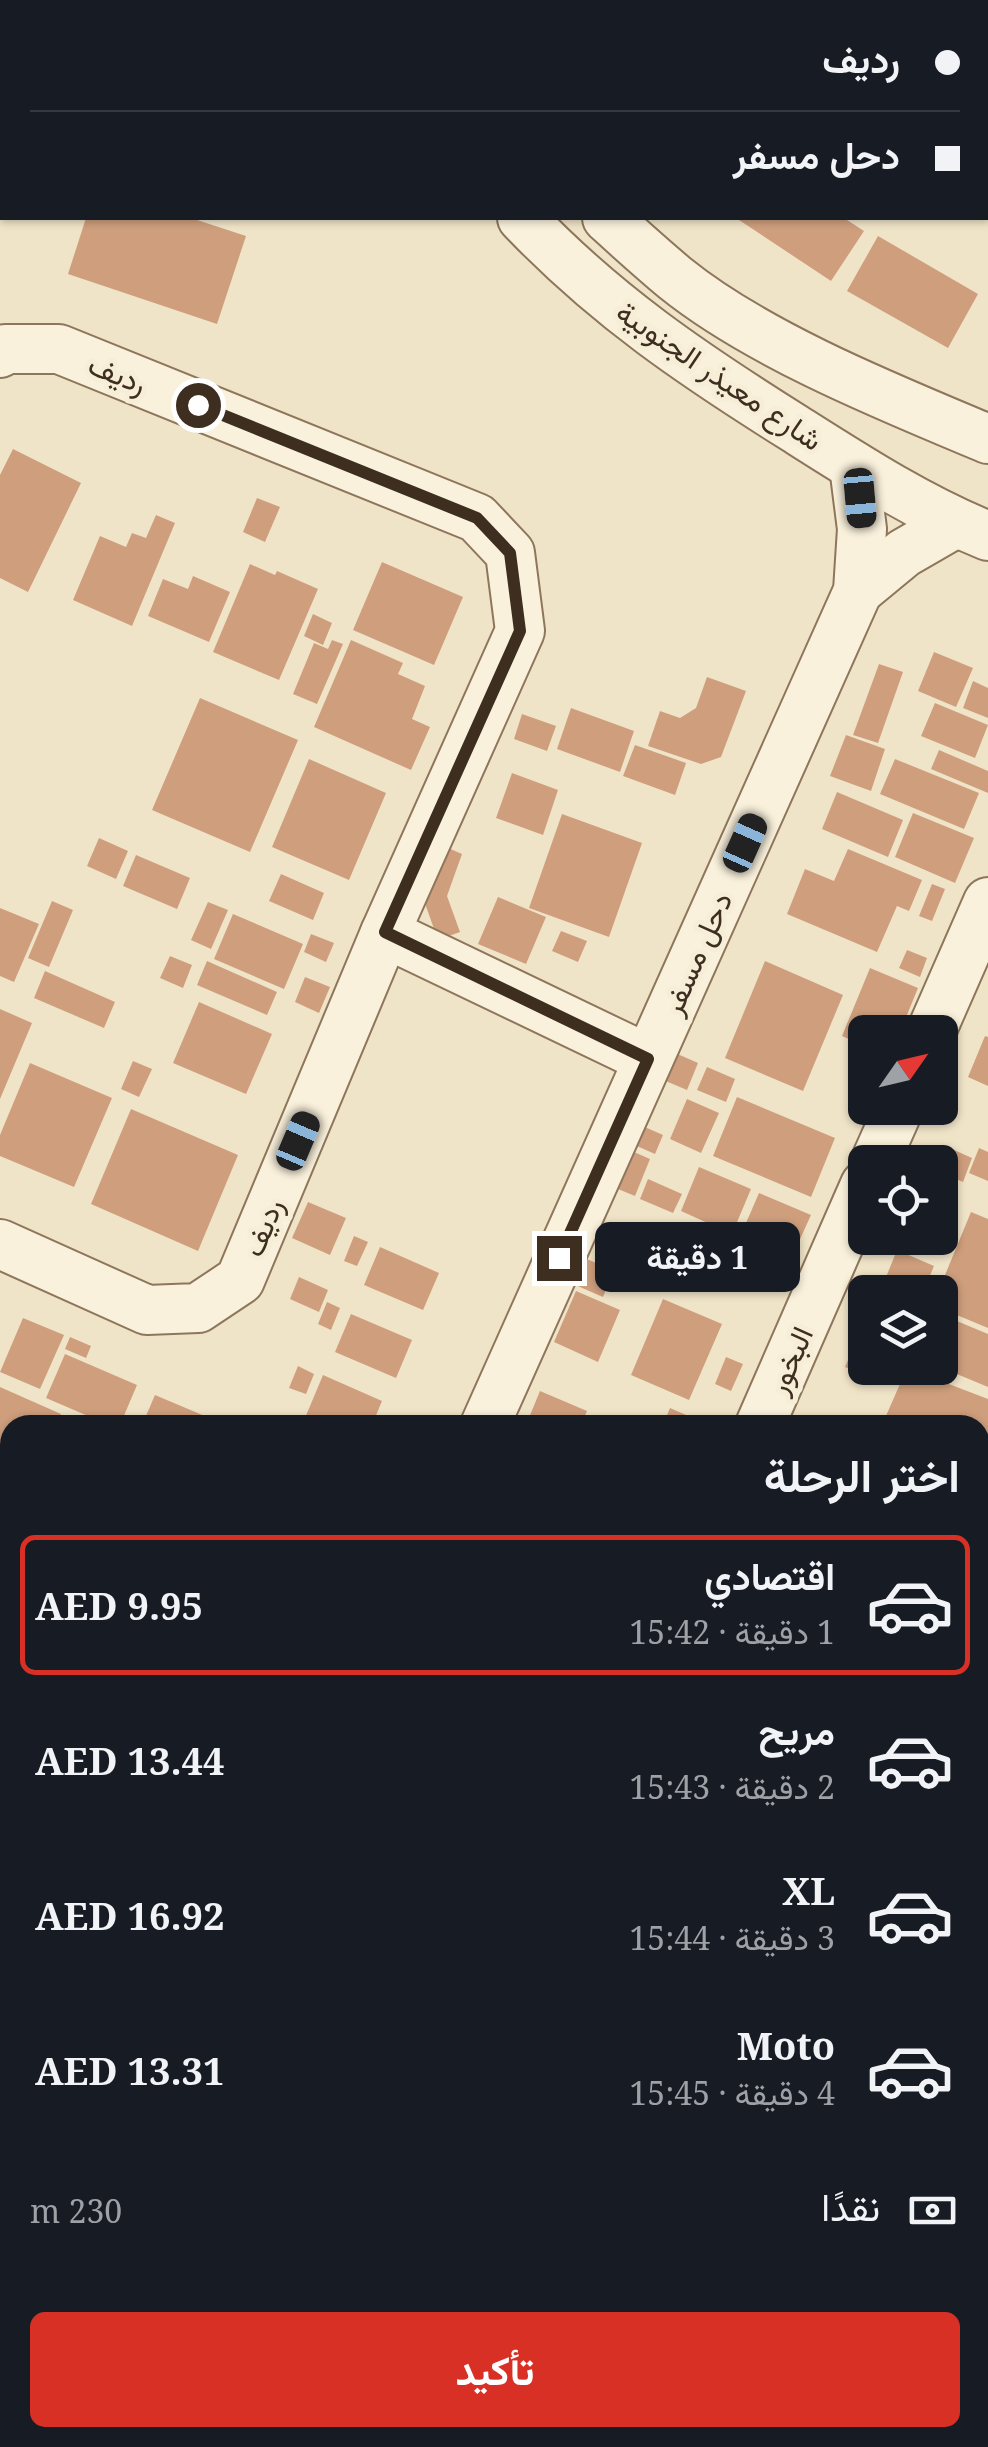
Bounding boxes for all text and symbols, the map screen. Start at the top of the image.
text: رديف [822,32,900,84]
text: دحل مسفر [733,128,900,180]
street label: شارع معيذر الجنوبية [608,291,831,460]
street label: رديف [83,343,153,403]
route start [176,383,221,428]
car [842,467,878,529]
car [719,809,771,877]
street label: دحل مسفر [650,885,741,1022]
north arrow [848,1015,958,1125]
map controls [848,1015,958,1385]
car [272,1108,324,1174]
button: locate [848,1145,958,1255]
street label: رديف [232,1192,292,1262]
callout: 1 دقيقة [594,1223,799,1293]
text: 1 دقيقة [647,1235,748,1278]
route end [537,1236,582,1281]
button: layers [848,1275,958,1385]
street label: البخور [756,1320,822,1401]
text: اختر الرحلة [764,1444,960,1505]
text: اقتصادي [704,1549,835,1601]
icon: car [865,1560,955,1650]
text: AED 9.95 [35,1579,203,1631]
text: 1 دقيقة · 15:42 [629,1610,835,1653]
text: مريح [759,1704,835,1756]
icon: car [865,1715,955,1805]
text: AED 13.44 [35,1734,225,1786]
text: 2 دقيقة · 15:43 [629,1765,835,1808]
text: XL [782,1864,835,1916]
icon: car [865,1870,955,1960]
text: AED 16.92 [35,1889,225,1941]
text: 3 دقيقة · 15:44 [629,1916,835,1959]
text: Moto [737,2019,835,2071]
icon: car [865,2025,955,2115]
text: AED 13.31 [35,2044,225,2096]
text: 4 دقيقة · 15:45 [629,2071,835,2114]
text: نقدًا [821,2180,880,2232]
icon: cash [905,2183,960,2238]
text: 230 m [30,2189,122,2232]
button: تأكيد [30,2312,960,2427]

